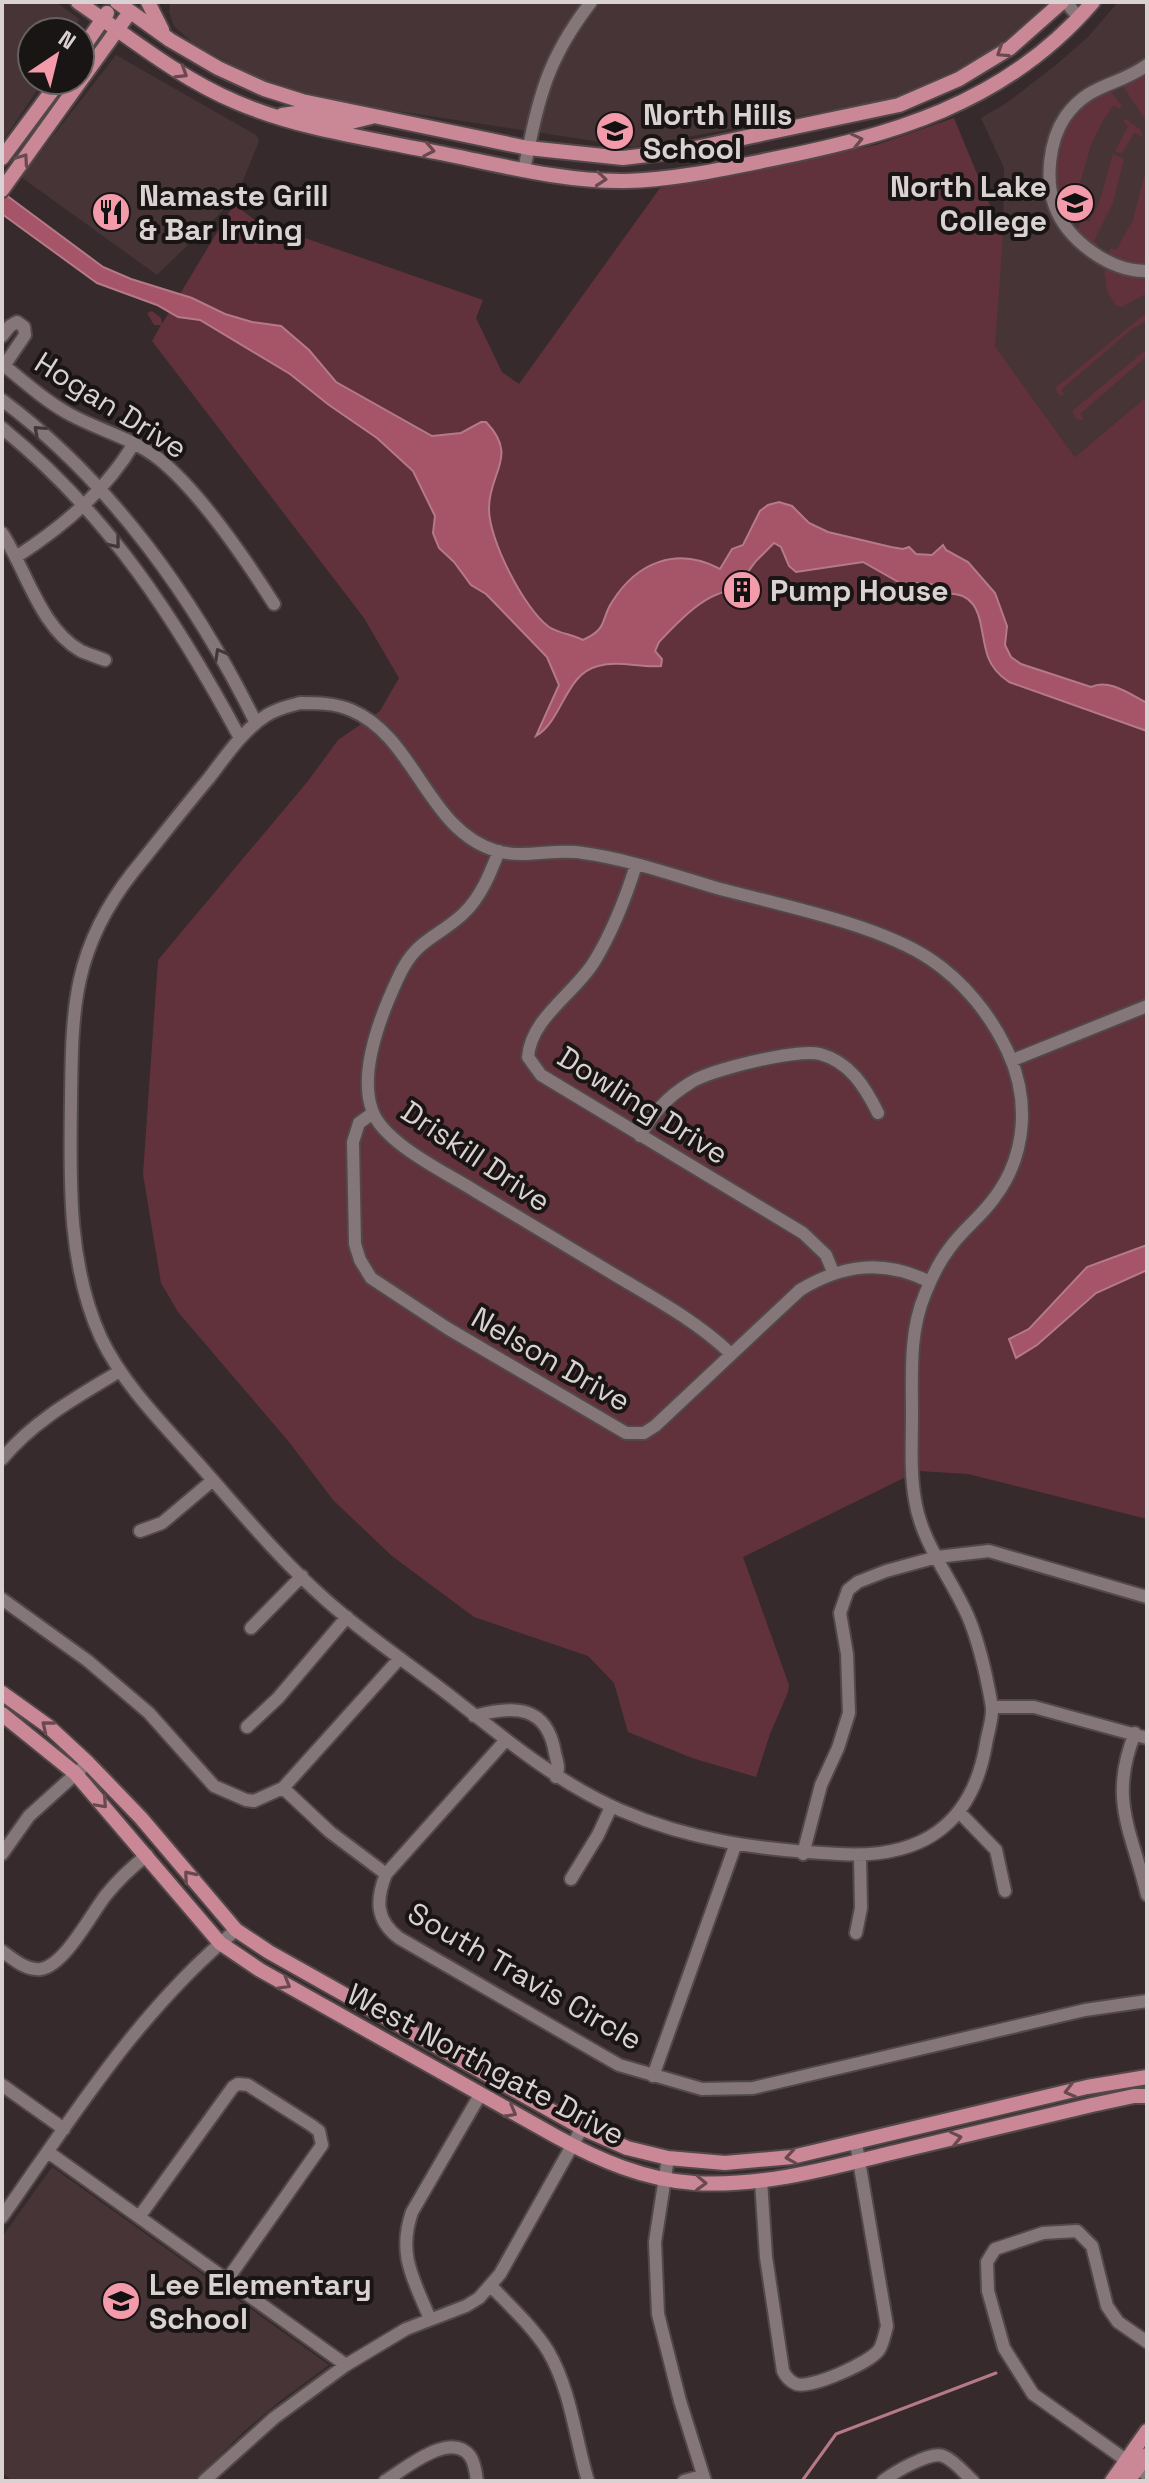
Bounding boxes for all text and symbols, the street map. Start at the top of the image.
north arrow [16,16,96,96]
text: N [53,24,82,55]
one-way arrow [997,42,1011,57]
one-way arrow [174,64,188,79]
place label: North Hills School [643,95,792,168]
school or university icon: North Hills School [594,110,636,152]
one-way arrow [850,132,863,149]
one-way arrow [422,141,436,158]
one-way arrow [14,154,28,168]
place label: North Lake College [890,167,1047,240]
one-way arrow [595,170,608,187]
place label: Namaste Grill & Bar Irving [139,176,328,249]
school or university icon: North Lake College [1054,182,1096,224]
restaurant icon: Namaste Grill & Bar Irving [90,191,132,233]
street label: Hogan Drive [27,343,195,467]
one-way arrow [34,427,49,441]
one-way arrow [105,534,120,549]
building icon: Pump House [721,569,763,611]
place label: Pump House [770,571,949,610]
one-way arrow [214,648,230,663]
street label: Dowling Drive [550,1037,736,1173]
street label: Driskill Drive [394,1092,558,1220]
street label: Nelson Drive [464,1298,638,1420]
one-way arrow [42,1721,56,1736]
one-way arrow [92,1793,106,1808]
one-way arrow [184,1871,199,1885]
street label: South Travis Circle [401,1893,649,2059]
one-way arrow [276,1974,290,1990]
street label: West Northgate Drive [341,1974,631,2154]
one-way arrow [1064,2082,1078,2099]
one-way arrow [502,2102,517,2118]
one-way arrow [948,2130,962,2147]
one-way arrow [784,2147,798,2164]
one-way arrow [695,2174,708,2191]
place label: Lee Elementary School [149,2265,372,2338]
school or university icon: Lee Elementary School [100,2280,142,2322]

